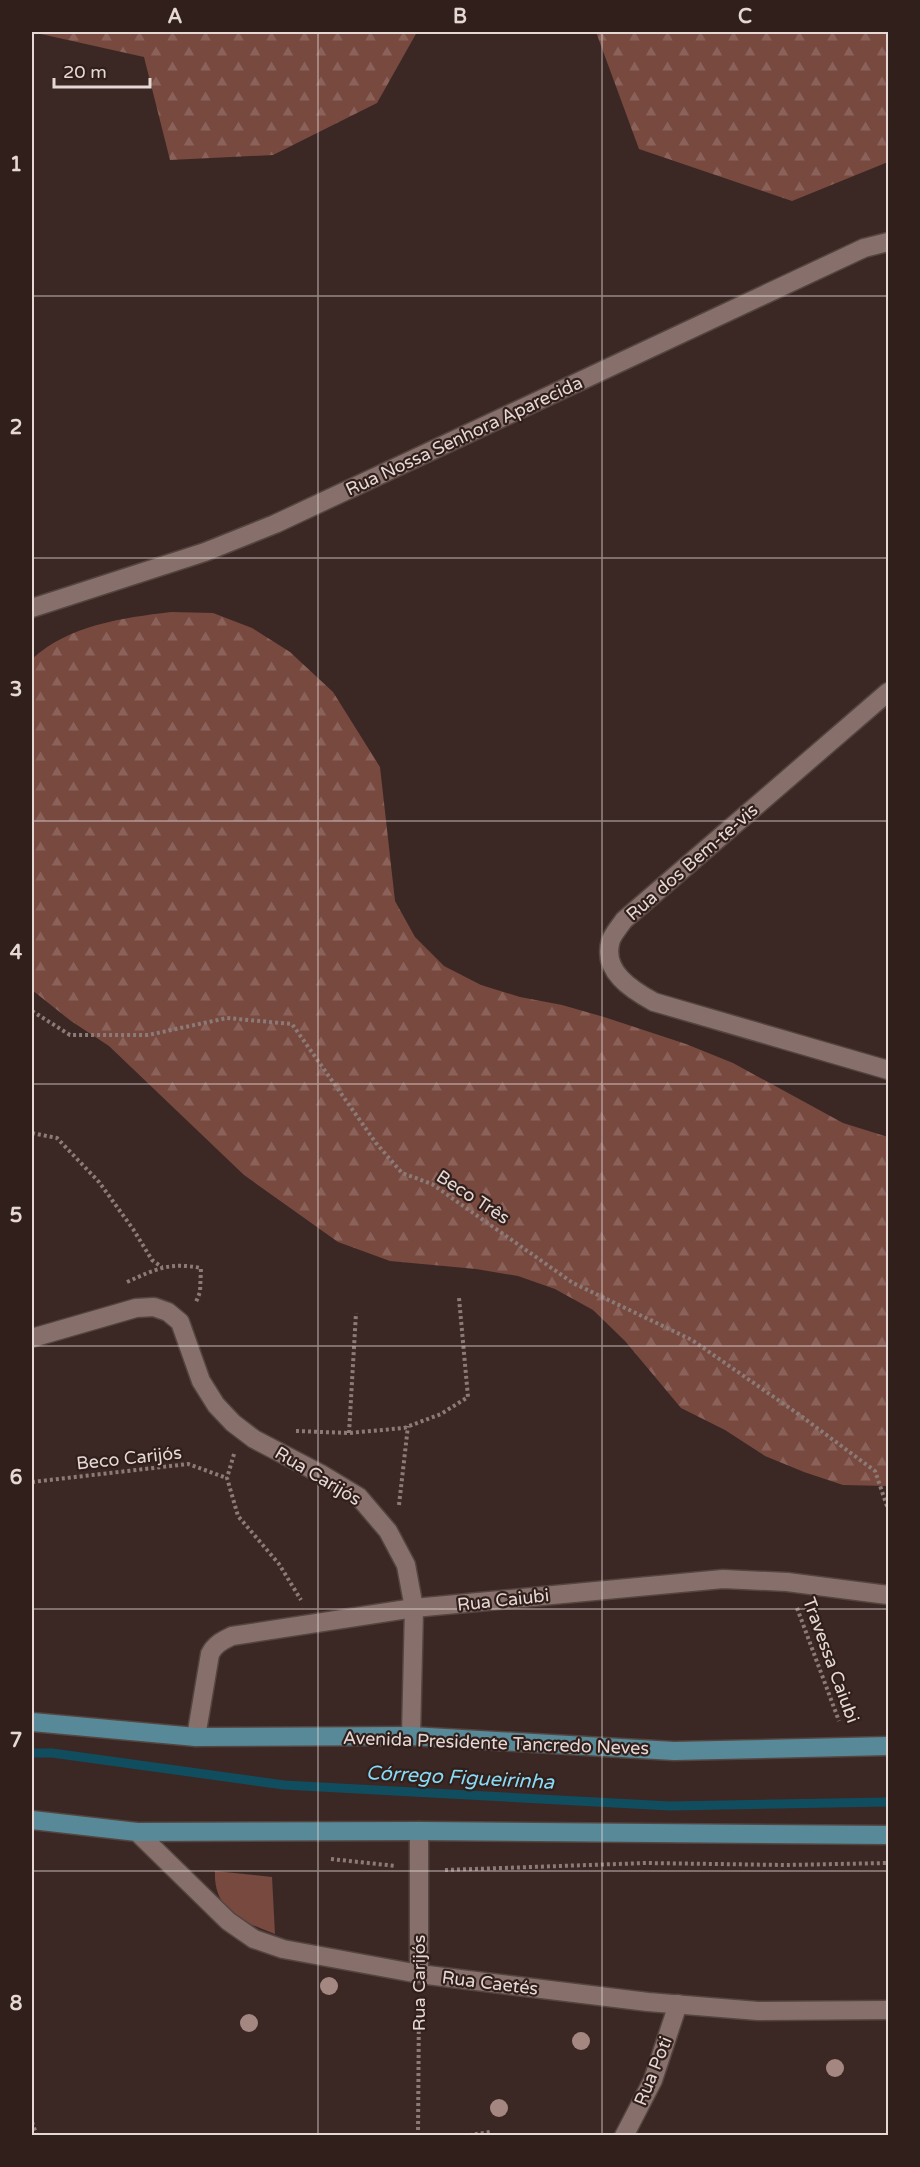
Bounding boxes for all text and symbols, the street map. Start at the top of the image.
text: A [168,5,183,29]
text: B [453,5,467,29]
text: C [738,5,752,29]
scale bar [54,51,150,89]
text: 20 m [63,61,107,83]
text: 1 [10,153,22,177]
street label: Rua Nossa Senhora Aparecida [342,371,586,501]
text: 2 [10,416,22,440]
text: 3 [10,678,22,702]
street label: Rua dos Bem-te-vis [622,799,762,925]
text: 4 [10,941,23,965]
street label: Beco Três [432,1165,514,1229]
text: 5 [10,1204,22,1228]
street label: Beco Carijós [75,1442,183,1474]
street label: Rua Carijós [271,1442,365,1510]
text: 6 [10,1466,22,1490]
street label: Rua Caiubi [456,1584,550,1616]
street label: Travessa Caiubi [798,1594,864,1726]
street label: Avenida Presidente Tancredo Neves [343,1727,649,1759]
text: 7 [10,1729,22,1753]
water label: Córrego Figueirinha [365,1761,555,1795]
street label: Rua Carijós [408,1935,430,2031]
street label: Rua Caetés [441,1966,539,2000]
text: 8 [10,1992,22,2016]
street label: Rua Poti [629,2033,677,2109]

